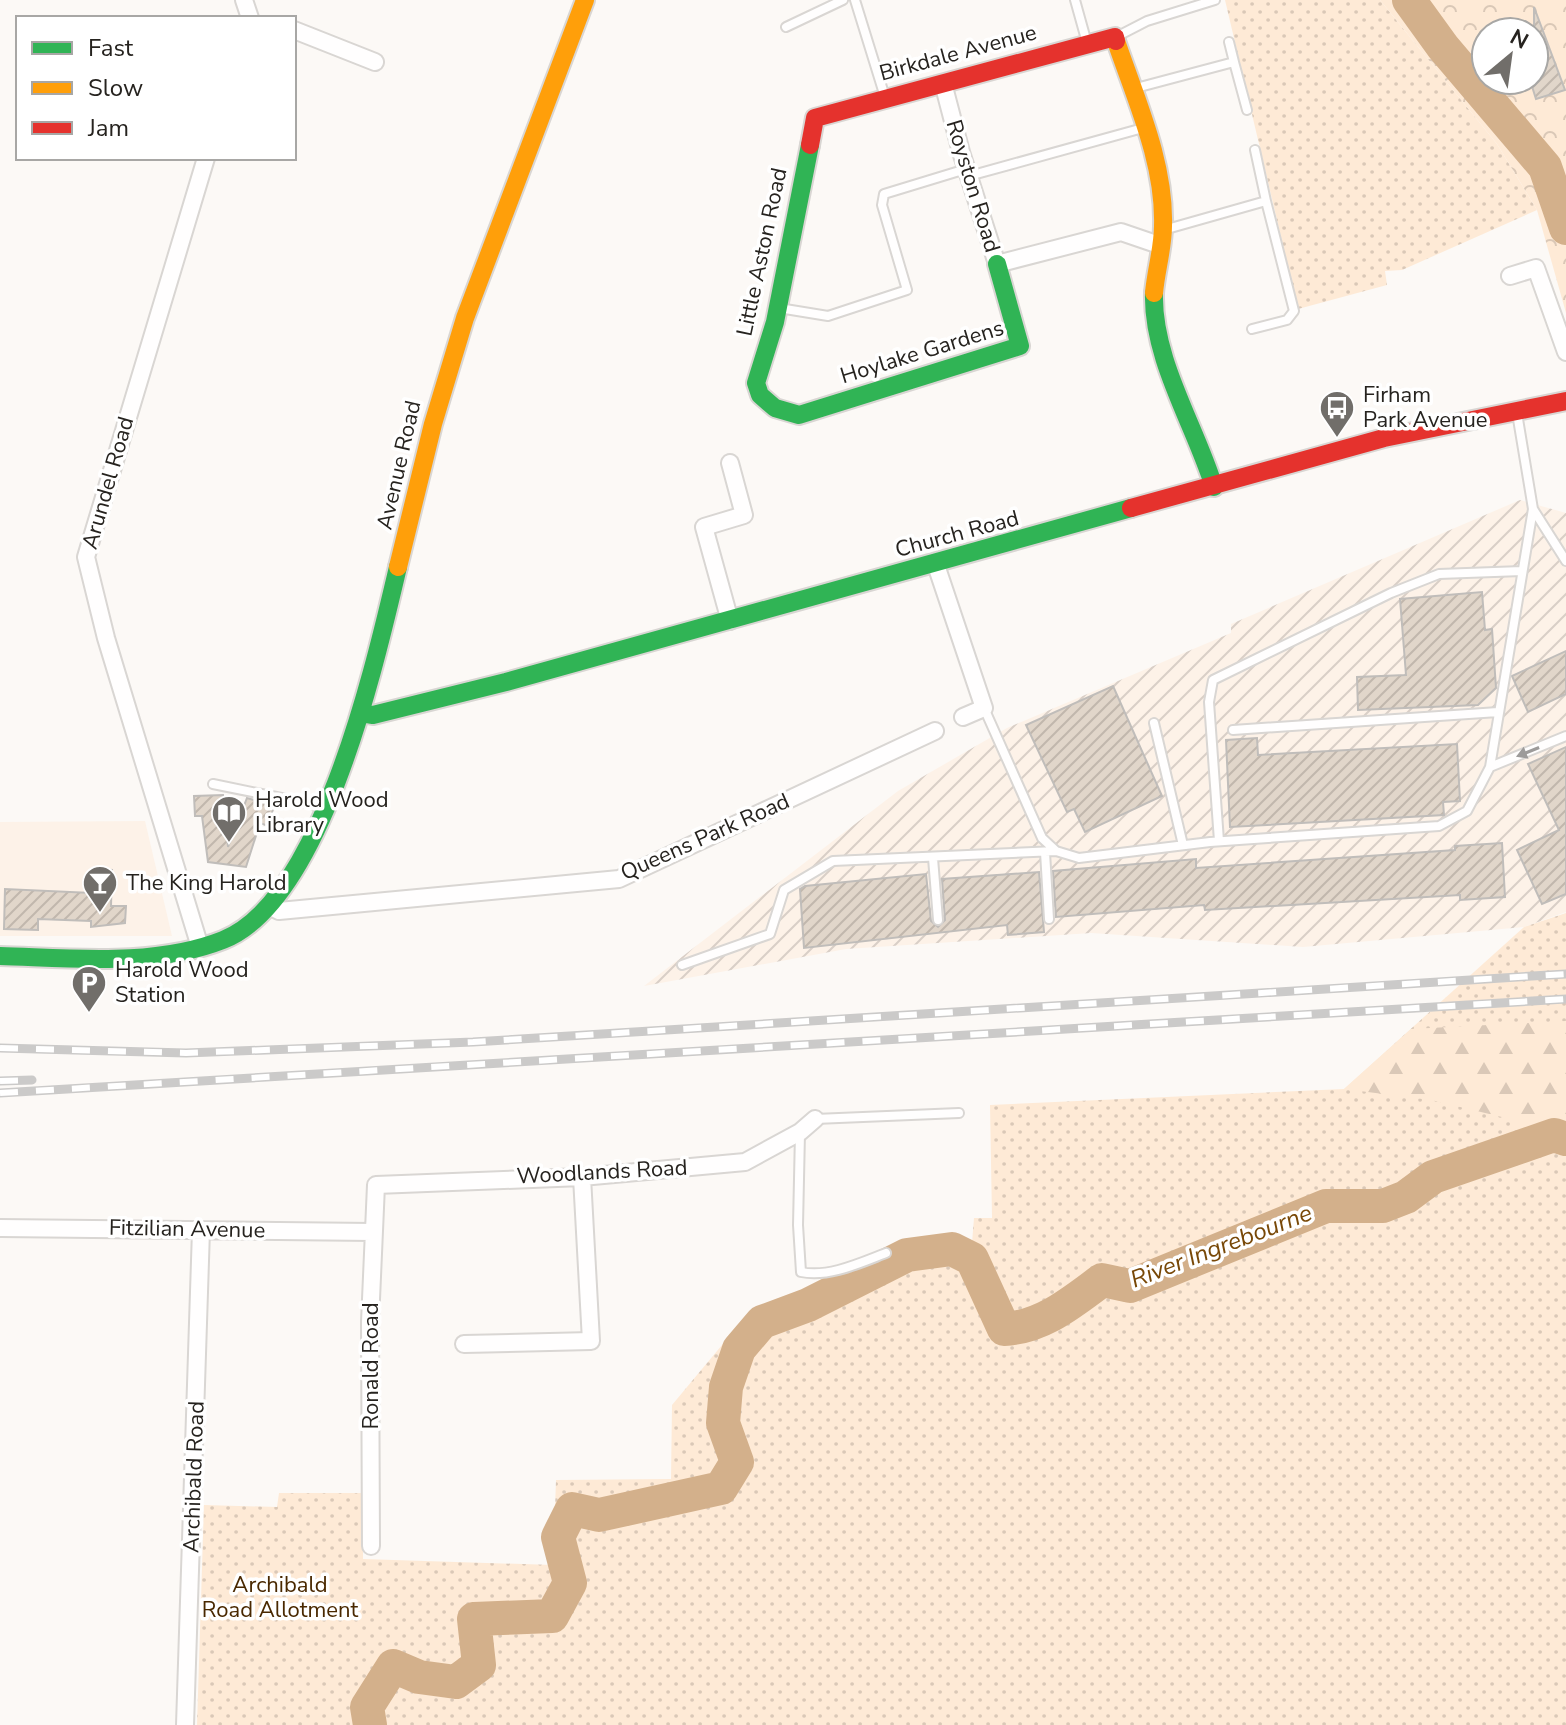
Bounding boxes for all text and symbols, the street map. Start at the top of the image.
legend [16,16,296,160]
north arrow [1470,16,1550,96]
street label: Birkdale Avenue [876,18,1040,88]
text: N [1505,22,1534,56]
text: Fast [88,32,134,64]
text: Slow [88,72,143,104]
text: Jam [87,112,129,144]
street label: Royston Road [939,116,1007,256]
street label: Little Aston Road [730,165,794,339]
street label: Hoylake Gardens [837,313,1007,391]
place label: Firham Park Avenue [1363,380,1487,435]
bus stop icon: Firham Park Avenue [1318,389,1356,439]
street label: Avenue Road [370,397,428,533]
street label: Arundel Road [75,413,141,553]
street label: Church Road [892,503,1022,565]
one-way arrow [1516,745,1540,758]
place label: Harold Wood Library [255,785,388,840]
street label: Queens Park Road [616,786,794,888]
library icon: Harold Wood Library [210,794,248,844]
bar icon: The King Harold [81,864,119,914]
place label: The King Harold [126,868,287,898]
place label: Harold Wood Station [115,955,248,1010]
parking icon: Harold Wood Station [70,964,108,1014]
street label: Woodlands Road [516,1153,688,1191]
water label: River Ingrebourne [1126,1197,1317,1295]
street label: Fitzilian Avenue [109,1213,265,1245]
street label: Ronald Road [356,1303,386,1429]
street label: Archibald Road [176,1400,212,1554]
park label: Archibald Road Allotment [202,1570,358,1625]

